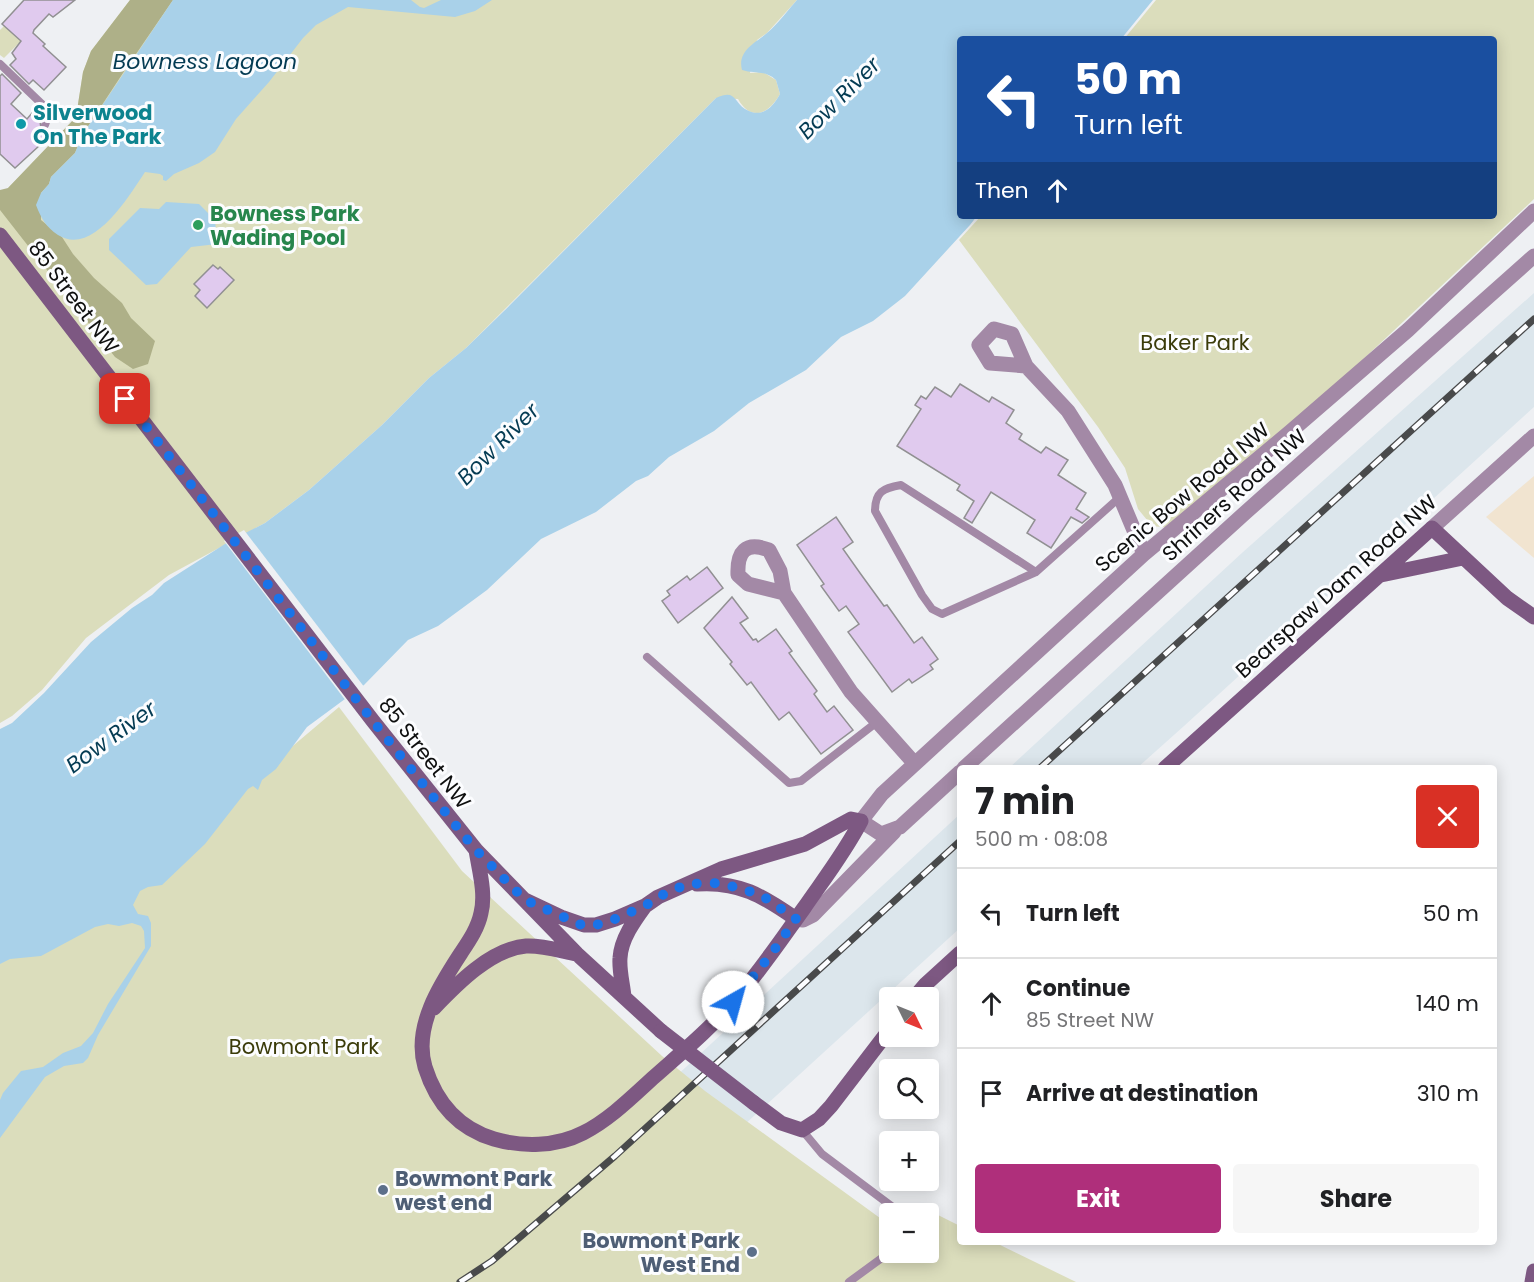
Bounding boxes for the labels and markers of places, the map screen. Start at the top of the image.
place label: Silverwood On The Park [33,98,161,151]
marker: Silverwood On The Park [14,117,28,131]
place label: Bowness Park Wading Pool [210,199,360,252]
marker: Bowness Park Wading Pool [191,218,205,232]
pin [99,373,150,424]
place label: Bowmont Park west end [395,1164,553,1217]
marker: Bowmont Park west end [376,1183,390,1197]
place label: Bowmont Park West End [583,1226,740,1279]
marker: Bowmont Park West End [745,1245,759,1259]

